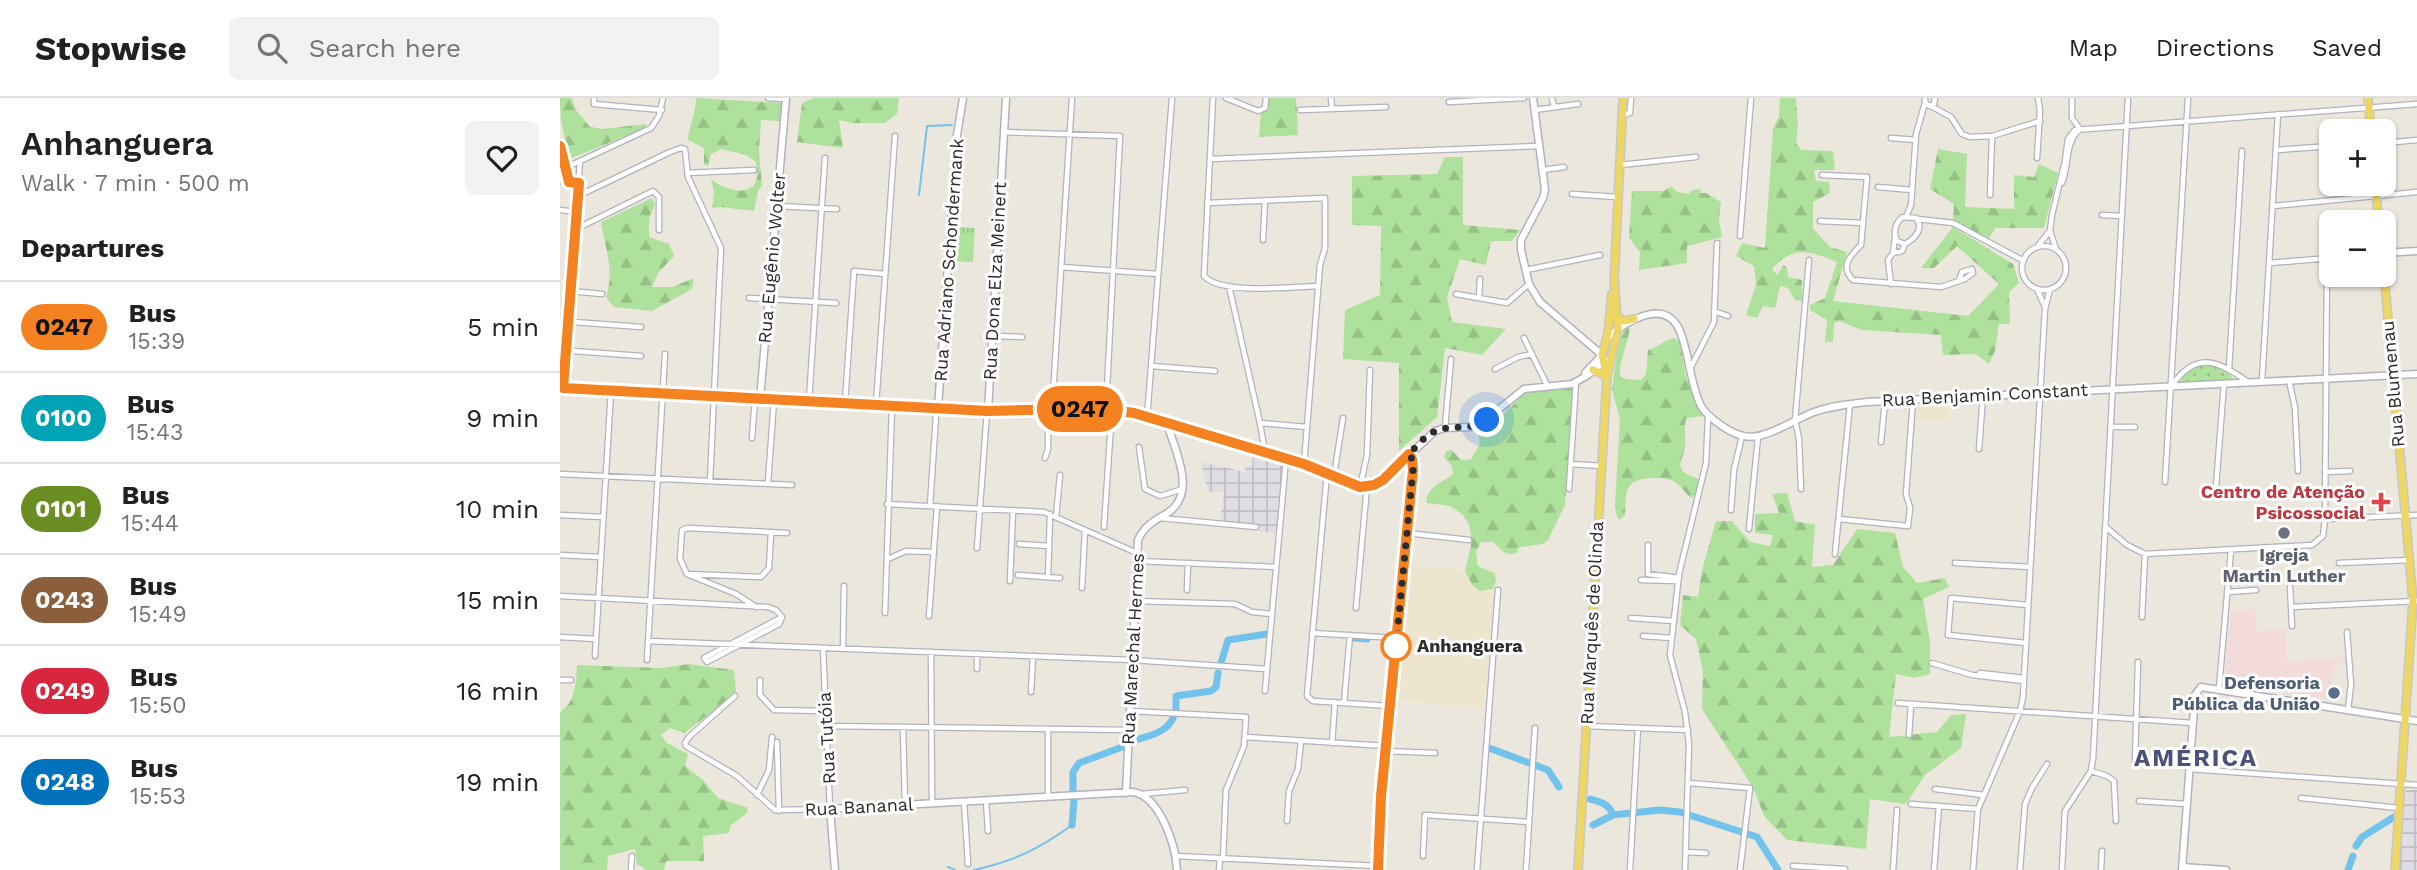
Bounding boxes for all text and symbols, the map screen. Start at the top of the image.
search box [229,17,719,80]
text: Stopwise [35,29,187,68]
icon: search [253,29,291,67]
text: Search here [309,33,461,63]
text: Map [2069,34,2118,62]
text: Directions [2156,34,2274,62]
text: Saved [2312,34,2382,62]
map controls [2319,119,2396,287]
button: + [2319,119,2396,196]
button: heart [465,121,539,195]
text: Anhanguera [21,124,214,163]
street label: Rua Adriano Schondermank [930,138,967,382]
text: Walk · 7 min · 500 m [21,170,250,197]
street label: Rua Eugênio Wolter [754,172,789,344]
street label: Rua Dona Elza Meinert [979,181,1010,381]
button: − [2319,210,2396,287]
text: Departures [21,233,164,263]
text: Bus [128,298,176,328]
text: 5 min [467,312,539,342]
text: 0247 [35,313,93,341]
street label: Rua Blumenau [2377,320,2409,448]
text: 15:39 [128,328,185,355]
street label: Rua Benjamin Constant [1881,379,2089,410]
line badge: 0247 [1031,386,1129,432]
text: Bus [127,389,174,419]
text: 0247 [1051,395,1109,423]
your location [1469,402,1504,437]
text: 9 min [466,403,539,433]
text: 0100 [35,404,92,432]
text: 15:43 [127,419,183,446]
text: Bus [122,480,169,510]
place label: Centro de Atenção Psicossocial [2201,481,2365,523]
marker: Centro de Atenção Psicossocial [2371,492,2391,512]
text: 10 min [456,494,539,524]
text: 0101 [35,495,87,523]
text: 15:44 [122,510,179,537]
street label: Rua Marquês de Olinda [1576,521,1607,725]
marker: Igreja Martin Luther [2276,525,2292,541]
place label: Igreja Martin Luther [2223,544,2346,586]
street label: Rua Marechal Hermes [1117,553,1148,745]
text: Bus [129,571,177,601]
text: 15 min [457,585,539,615]
text: 0243 [35,586,94,614]
text: 15:49 [129,601,187,628]
marker: Anhanguera [1381,631,1411,661]
place label: Anhanguera [1417,635,1523,656]
text: Bus [130,662,178,692]
place label: Defensoria Pública da União [2172,672,2321,714]
text: 16 min [456,676,539,706]
text: 0249 [35,677,95,705]
marker: Defensoria Pública da União [2326,685,2342,701]
street label: Rua Tutóia [814,691,839,785]
text: 15:50 [130,692,187,719]
district label: AMÉRICA [2134,744,2258,772]
text: Bus [130,753,178,783]
text: 19 min [456,767,539,797]
text: 0248 [35,768,95,796]
text: 15:53 [130,783,186,810]
street label: Rua Bananal [804,793,914,820]

